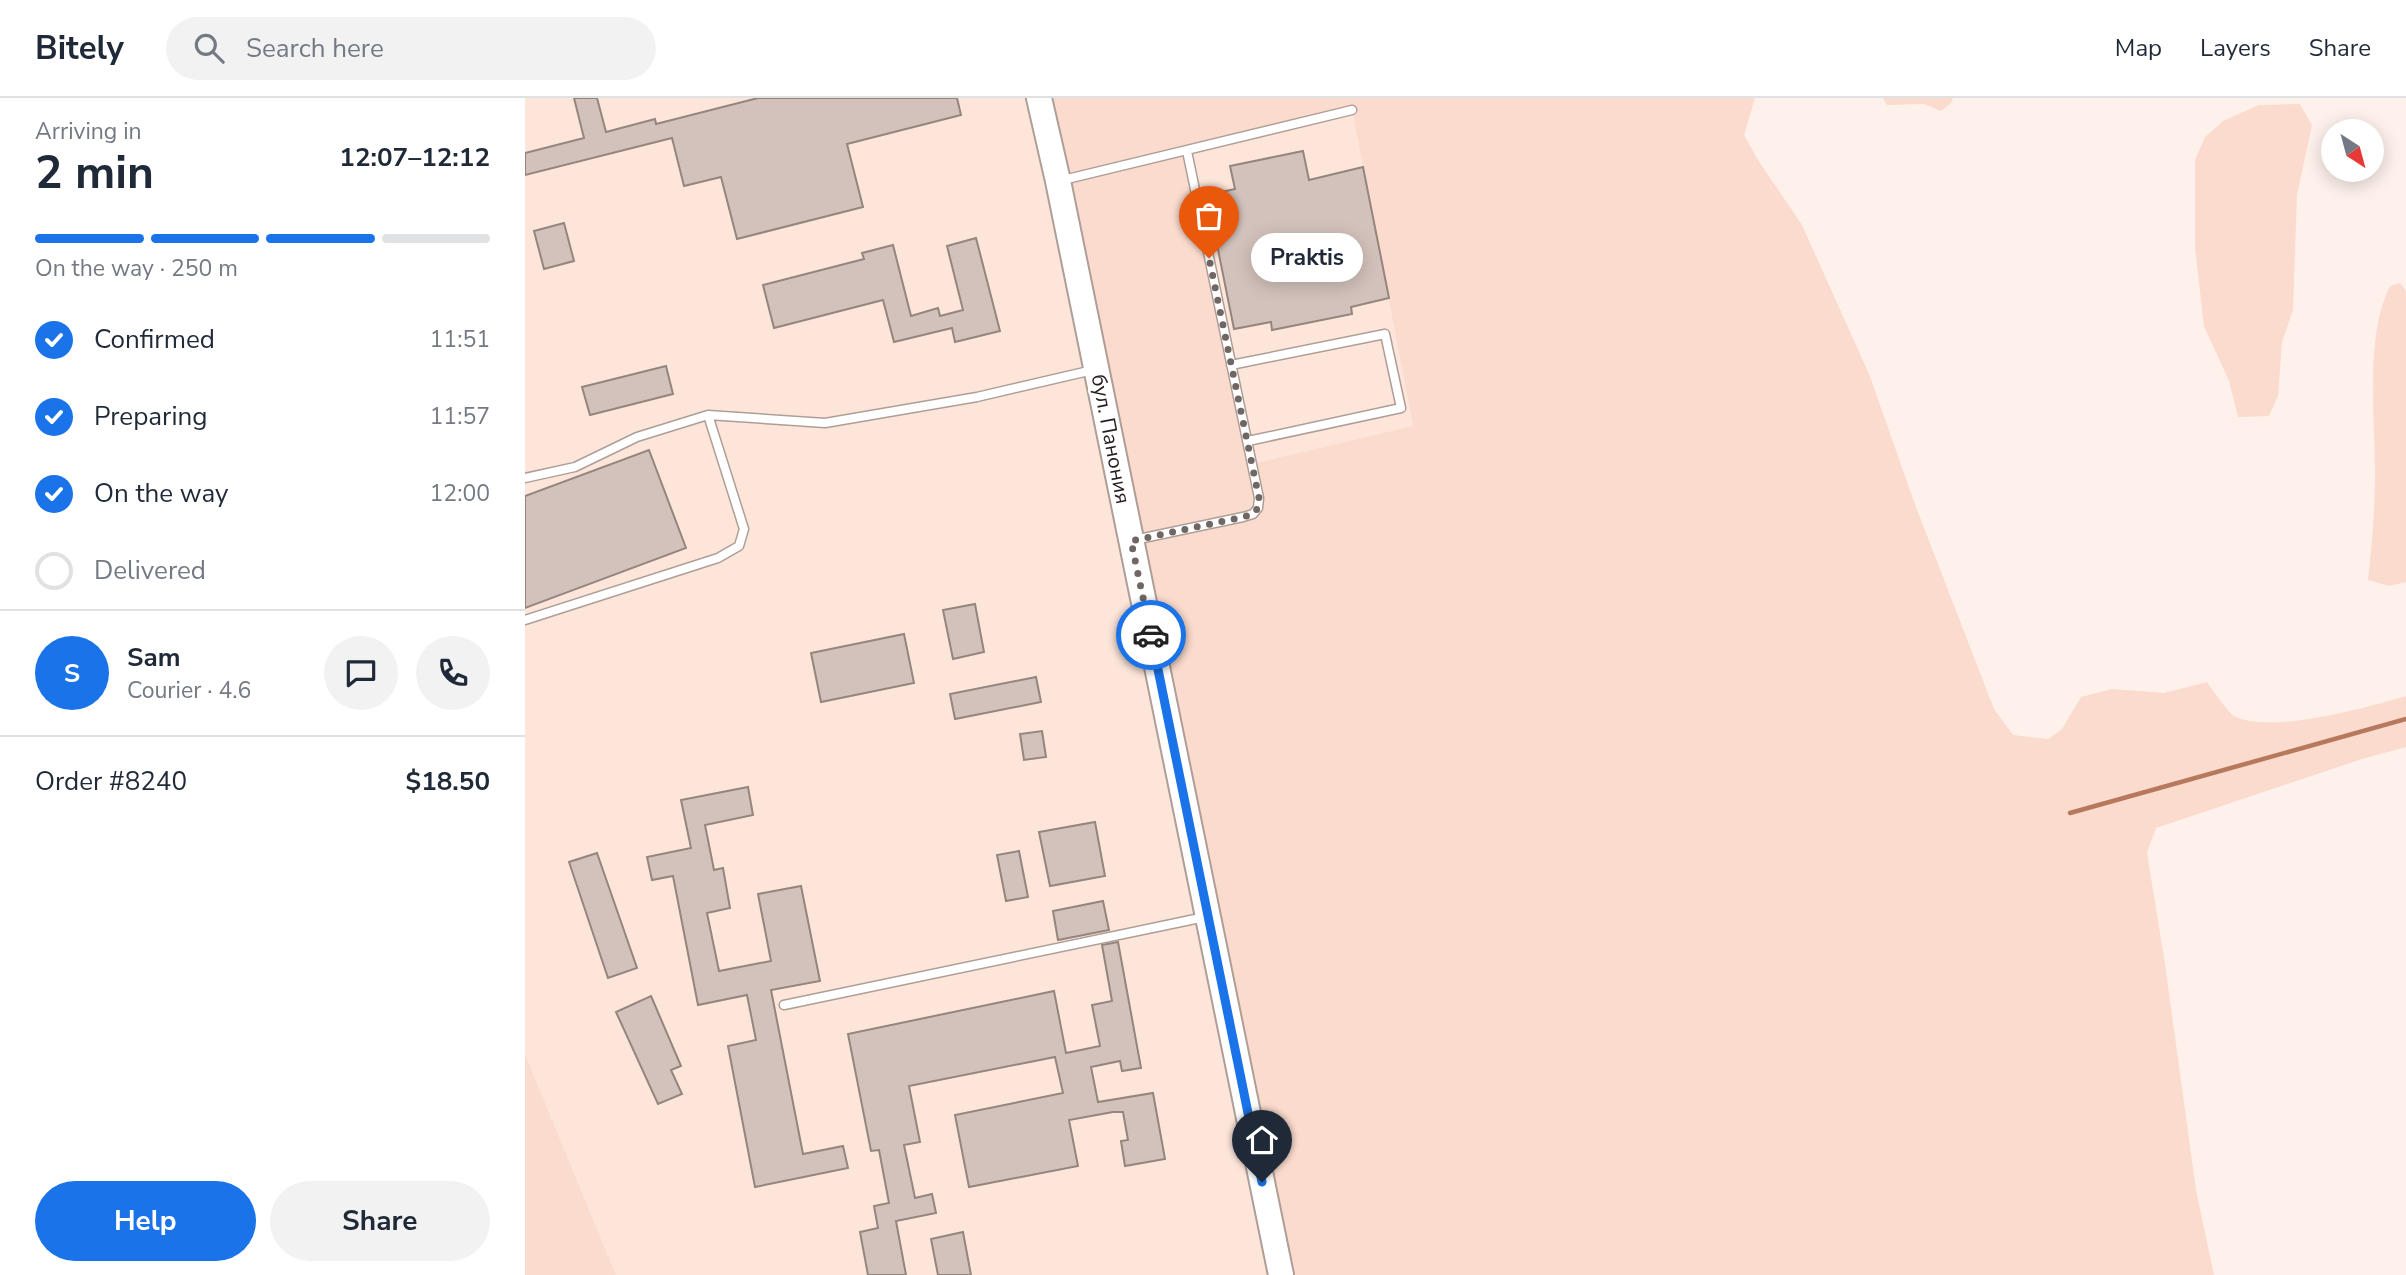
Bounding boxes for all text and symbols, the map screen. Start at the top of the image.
search box [166,17,656,80]
text: Bitely [35,26,124,71]
icon: search [190,29,228,67]
text: Search here [246,31,384,66]
text: Map [2115,32,2162,64]
text: Layers [2200,32,2271,64]
text: Share [2309,32,2371,64]
text: Arriving in [35,116,142,147]
north arrow [2321,119,2383,182]
map controls [2321,119,2384,182]
text: 12:07–12:12 [339,140,490,175]
text: 2 min [35,141,154,204]
pin [1179,186,1239,258]
icon: bag [1190,197,1228,235]
callout: Praktis [1251,234,1363,282]
text: Praktis [1270,242,1344,273]
text: On the way · 250 m [35,253,238,284]
icon: check [35,321,73,359]
text: Confirmed [94,322,215,357]
text: 11:51 [430,324,490,355]
street label: бул. Панония [1085,372,1137,506]
icon: check [35,398,73,436]
text: Preparing [94,399,207,434]
text: 11:57 [430,401,490,432]
icon: check [35,475,73,513]
text: On the way [94,476,228,511]
text: 12:00 [430,478,490,509]
text: Delivered [94,553,206,588]
courier [1116,600,1186,670]
icon: car [1132,616,1170,654]
button: chat [324,636,398,710]
button: phone [416,636,490,710]
text: Sam [127,640,180,675]
text: S [64,656,80,691]
text: Courier · 4.6 [127,675,251,706]
text: Order #8240 [35,764,187,799]
text: $18.50 [406,764,490,799]
pin [1232,1110,1292,1182]
icon: home [1243,1121,1281,1159]
button: Help [35,1181,256,1261]
button: Share [270,1181,490,1261]

